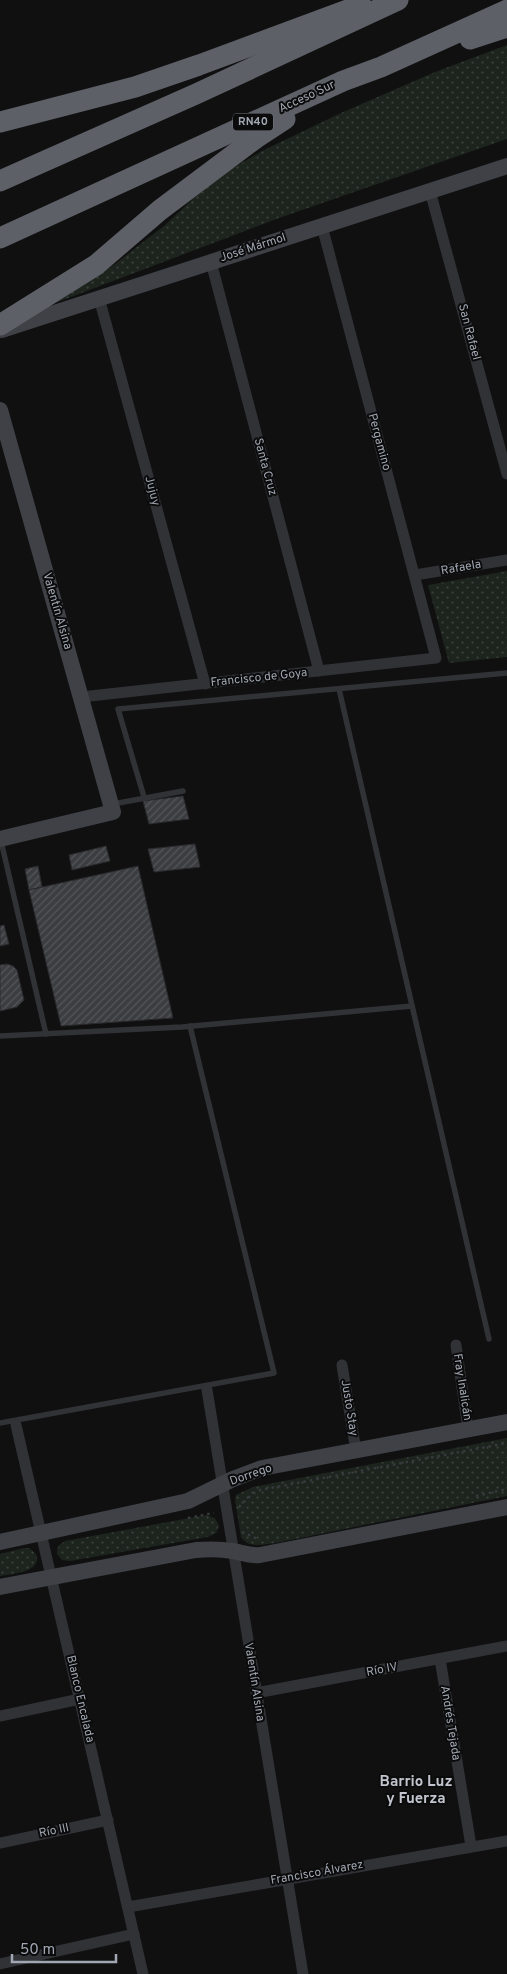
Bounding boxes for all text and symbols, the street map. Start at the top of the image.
street label: Acceso Sur [276,77,338,117]
road number: RN40 [233,114,273,130]
street label: José Mármol [218,230,288,266]
street label: San Rafael [454,302,484,362]
street label: Pergamino [364,412,394,473]
street label: Santa Cruz [250,436,280,498]
street label: Jujuy [140,474,164,508]
street label: Rafaela [440,557,482,579]
street label: Valentín Alsina [38,571,76,651]
street label: Francisco de Goya [210,665,308,691]
street label: Fray Inalicán [449,1352,475,1422]
street label: Justo Stay [337,1379,361,1437]
street label: Dorrego [228,1460,275,1490]
street label: Valentín Alsina [240,1642,268,1722]
street label: Blanco Encalada [62,1654,98,1744]
street label: Río IV [365,1659,399,1681]
street label: Andrés Tejada [436,1684,464,1762]
district label: Barrio Luz y Fuerza [379,1773,453,1809]
street label: Río III [37,1820,71,1842]
street label: Francisco Álvarez [269,1857,365,1889]
scale bar [12,1932,116,1964]
text: 50 m [20,1941,55,1960]

